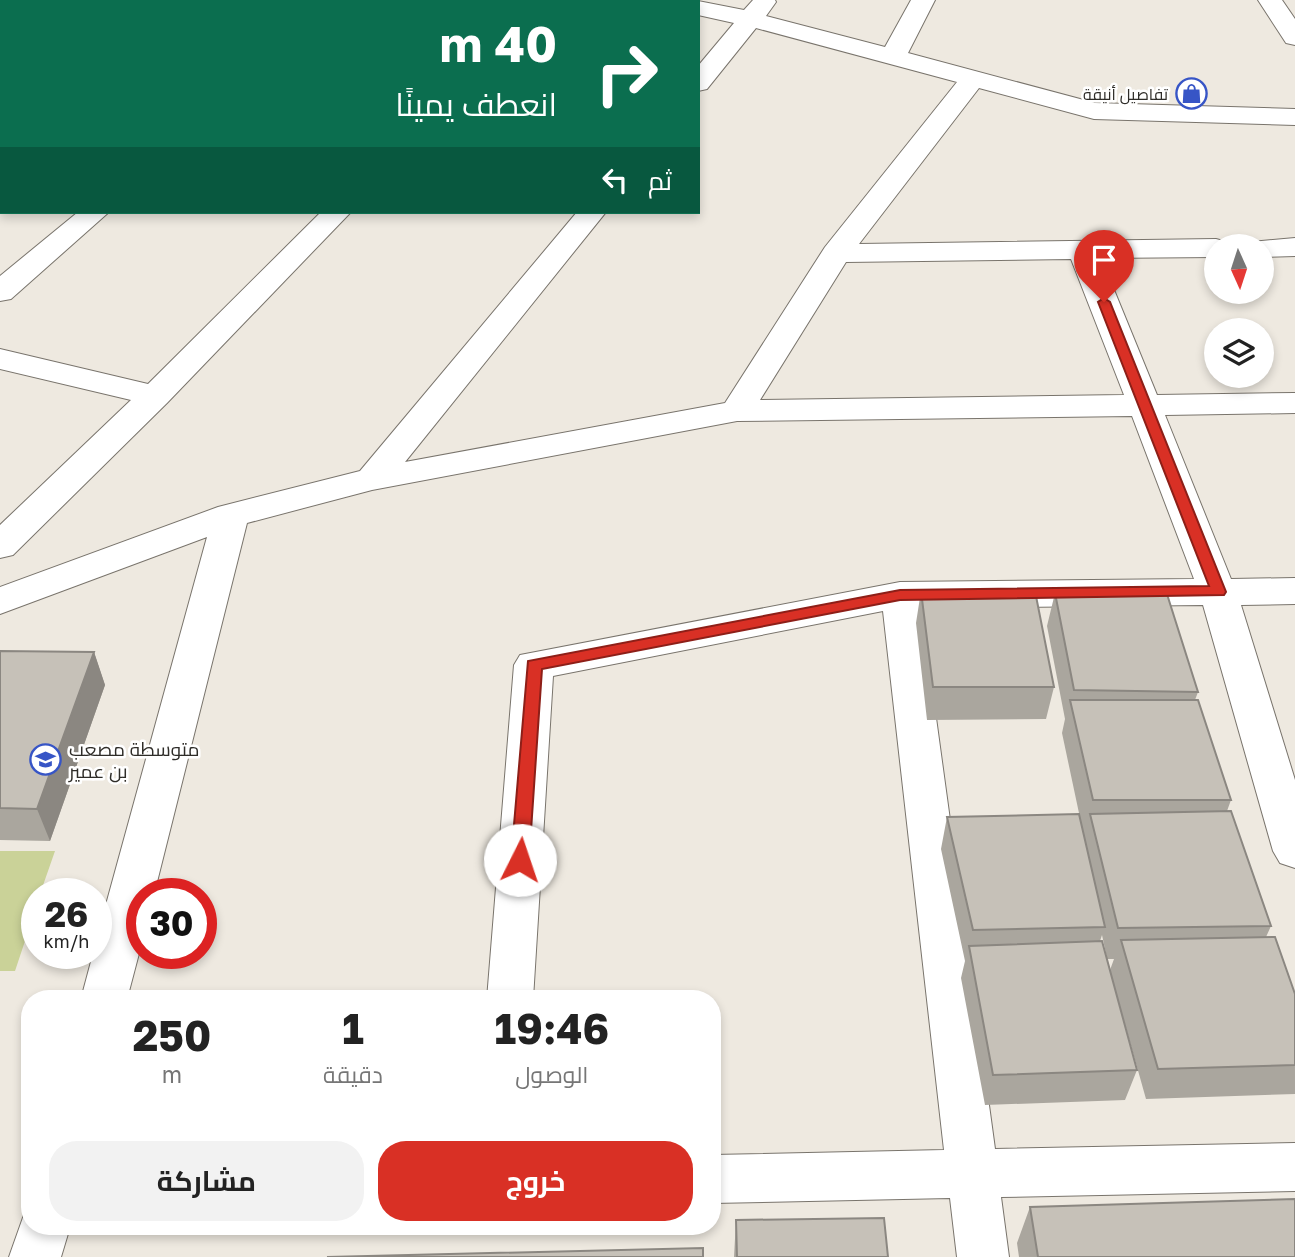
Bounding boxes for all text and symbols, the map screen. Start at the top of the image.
text: 40 m [439,14,557,73]
icon: right [581,28,672,119]
shop icon: تفاصيل أنيقة [1174,77,1208,111]
place label: تفاصيل أنيقة [1083,84,1169,105]
text: انعطف يمينًا [395,85,557,123]
icon: left [596,161,634,199]
text: ثم [648,165,672,196]
pin [1074,230,1134,302]
north arrow [1204,234,1274,304]
map controls [1204,234,1274,388]
icon: arrive [1085,241,1123,279]
button: layers [1204,318,1274,388]
place label: متوسطة مصعب بن عمير [68,737,199,783]
school or university icon: متوسطة مصعب بن عمير [29,743,63,777]
position arrow [483,823,557,897]
speed limit sign: 30 [126,878,217,969]
text: 26 [45,893,88,935]
text: km/h [44,930,89,952]
text: 1 [342,1003,364,1053]
text: 19:46 [495,1003,609,1053]
text: 250 [133,1010,211,1060]
text: m [162,1060,182,1088]
text: دقيقة [323,1060,383,1088]
text: الوصول [515,1060,589,1088]
button: مشاركة [49,1141,364,1221]
button: خروج [378,1141,693,1221]

